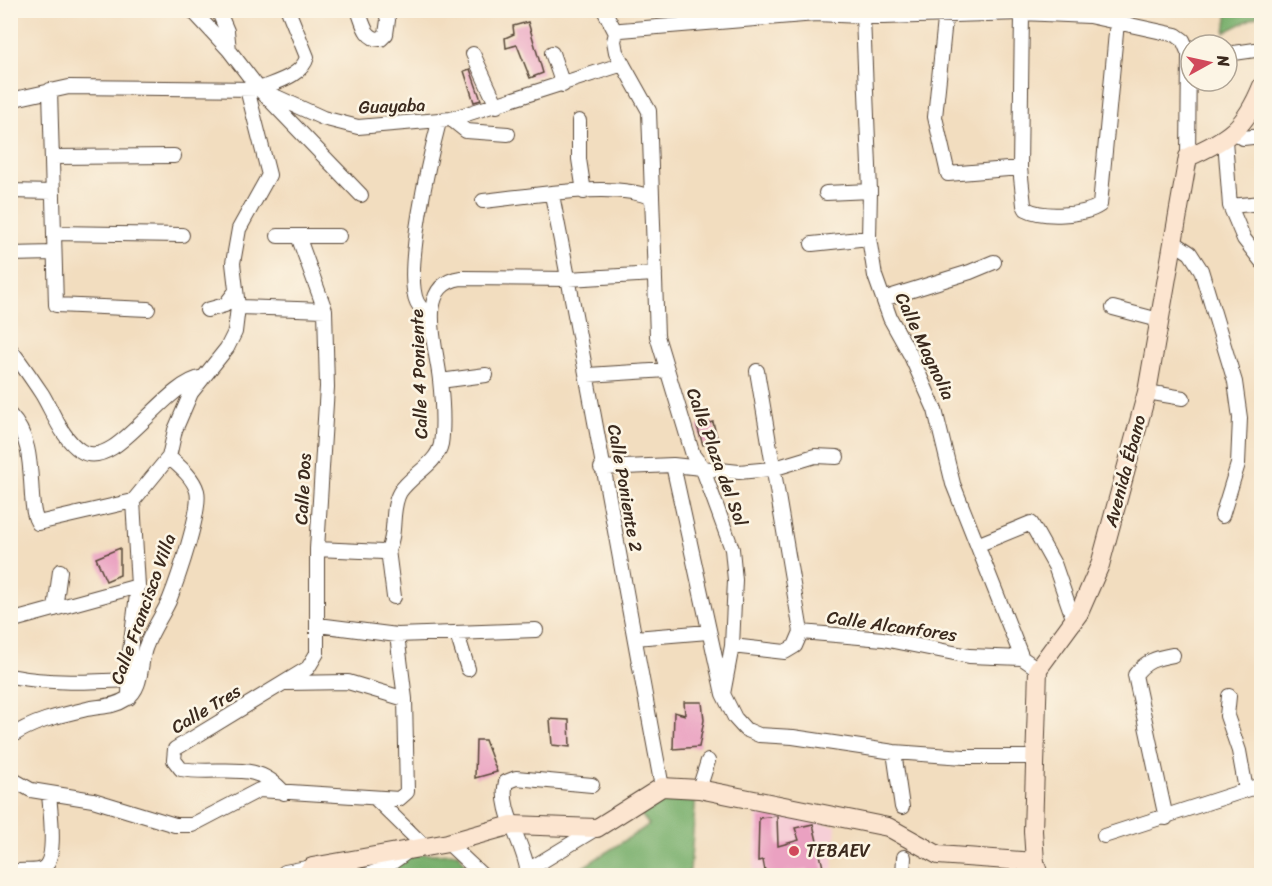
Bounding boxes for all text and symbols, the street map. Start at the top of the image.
north arrow [1179,33,1239,93]
text: N [1208,52,1239,69]
street label: Guayaba [358,89,426,123]
street label: Calle Magnolia [886,287,964,405]
street label: Calle 4 Poniente [401,308,437,439]
street label: Calle Plaza del Sol [677,383,757,532]
street label: Avenida Ébano [1094,411,1155,532]
street label: Calle Poniente 2 [598,422,652,554]
street label: Calle Dos [285,452,321,526]
street label: Calle Francisco Villa [101,529,185,689]
street label: Calle Alcanfores [825,601,960,651]
street label: Calle Tres [165,675,248,743]
place label: TEBAEV [806,835,871,867]
marker: TEBAEV [787,844,801,858]

